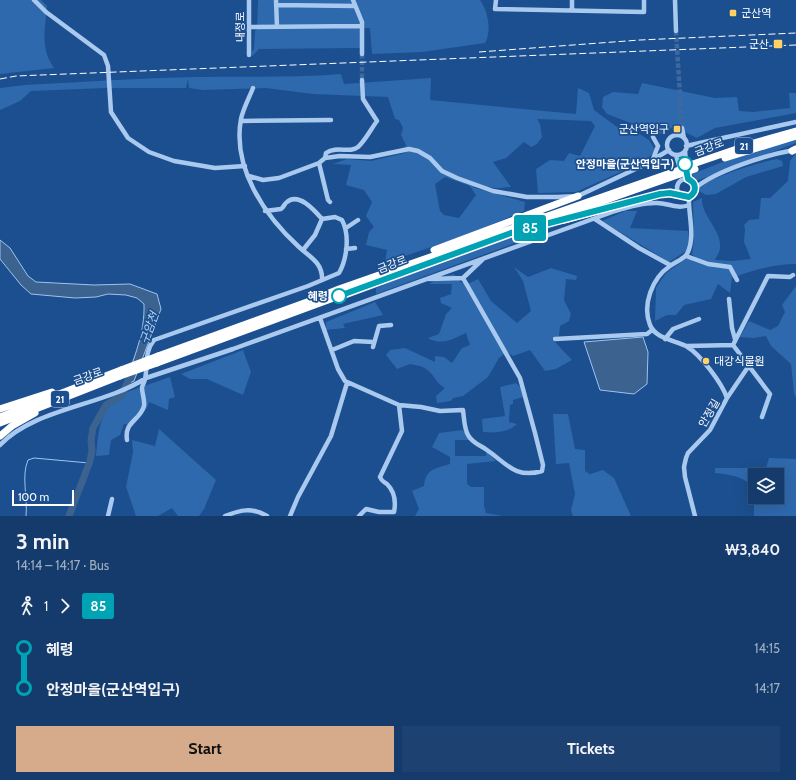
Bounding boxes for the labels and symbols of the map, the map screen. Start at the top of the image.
place label: 군산역 [741,6,771,20]
marker: 군산역 [728,8,738,18]
street label: 내정로 [233,12,247,42]
place label: 군산 [749,37,769,51]
marker: 군산 [772,38,784,50]
place label: 군산역입구 [618,122,669,136]
marker: 군산역입구 [672,124,682,134]
street label: 금강로 [692,135,726,159]
road number: 21 [735,138,753,154]
marker: 안정마을(군산역입구) [677,156,693,172]
place label: 안정마을(군산역입구) [576,157,674,171]
line badge: 85 [512,215,548,241]
street label: 금강로 [375,252,409,276]
marker: 혜령 [331,288,347,304]
place label: 혜령 [308,289,328,303]
water label: 구암천 [136,308,162,346]
place label: 대강식물원 [714,354,765,368]
marker: 대강식물원 [701,356,711,366]
street label: 금강로 [71,364,105,388]
road number: 21 [51,391,69,407]
street label: 안정길 [695,396,723,430]
scale bar [12,488,74,507]

